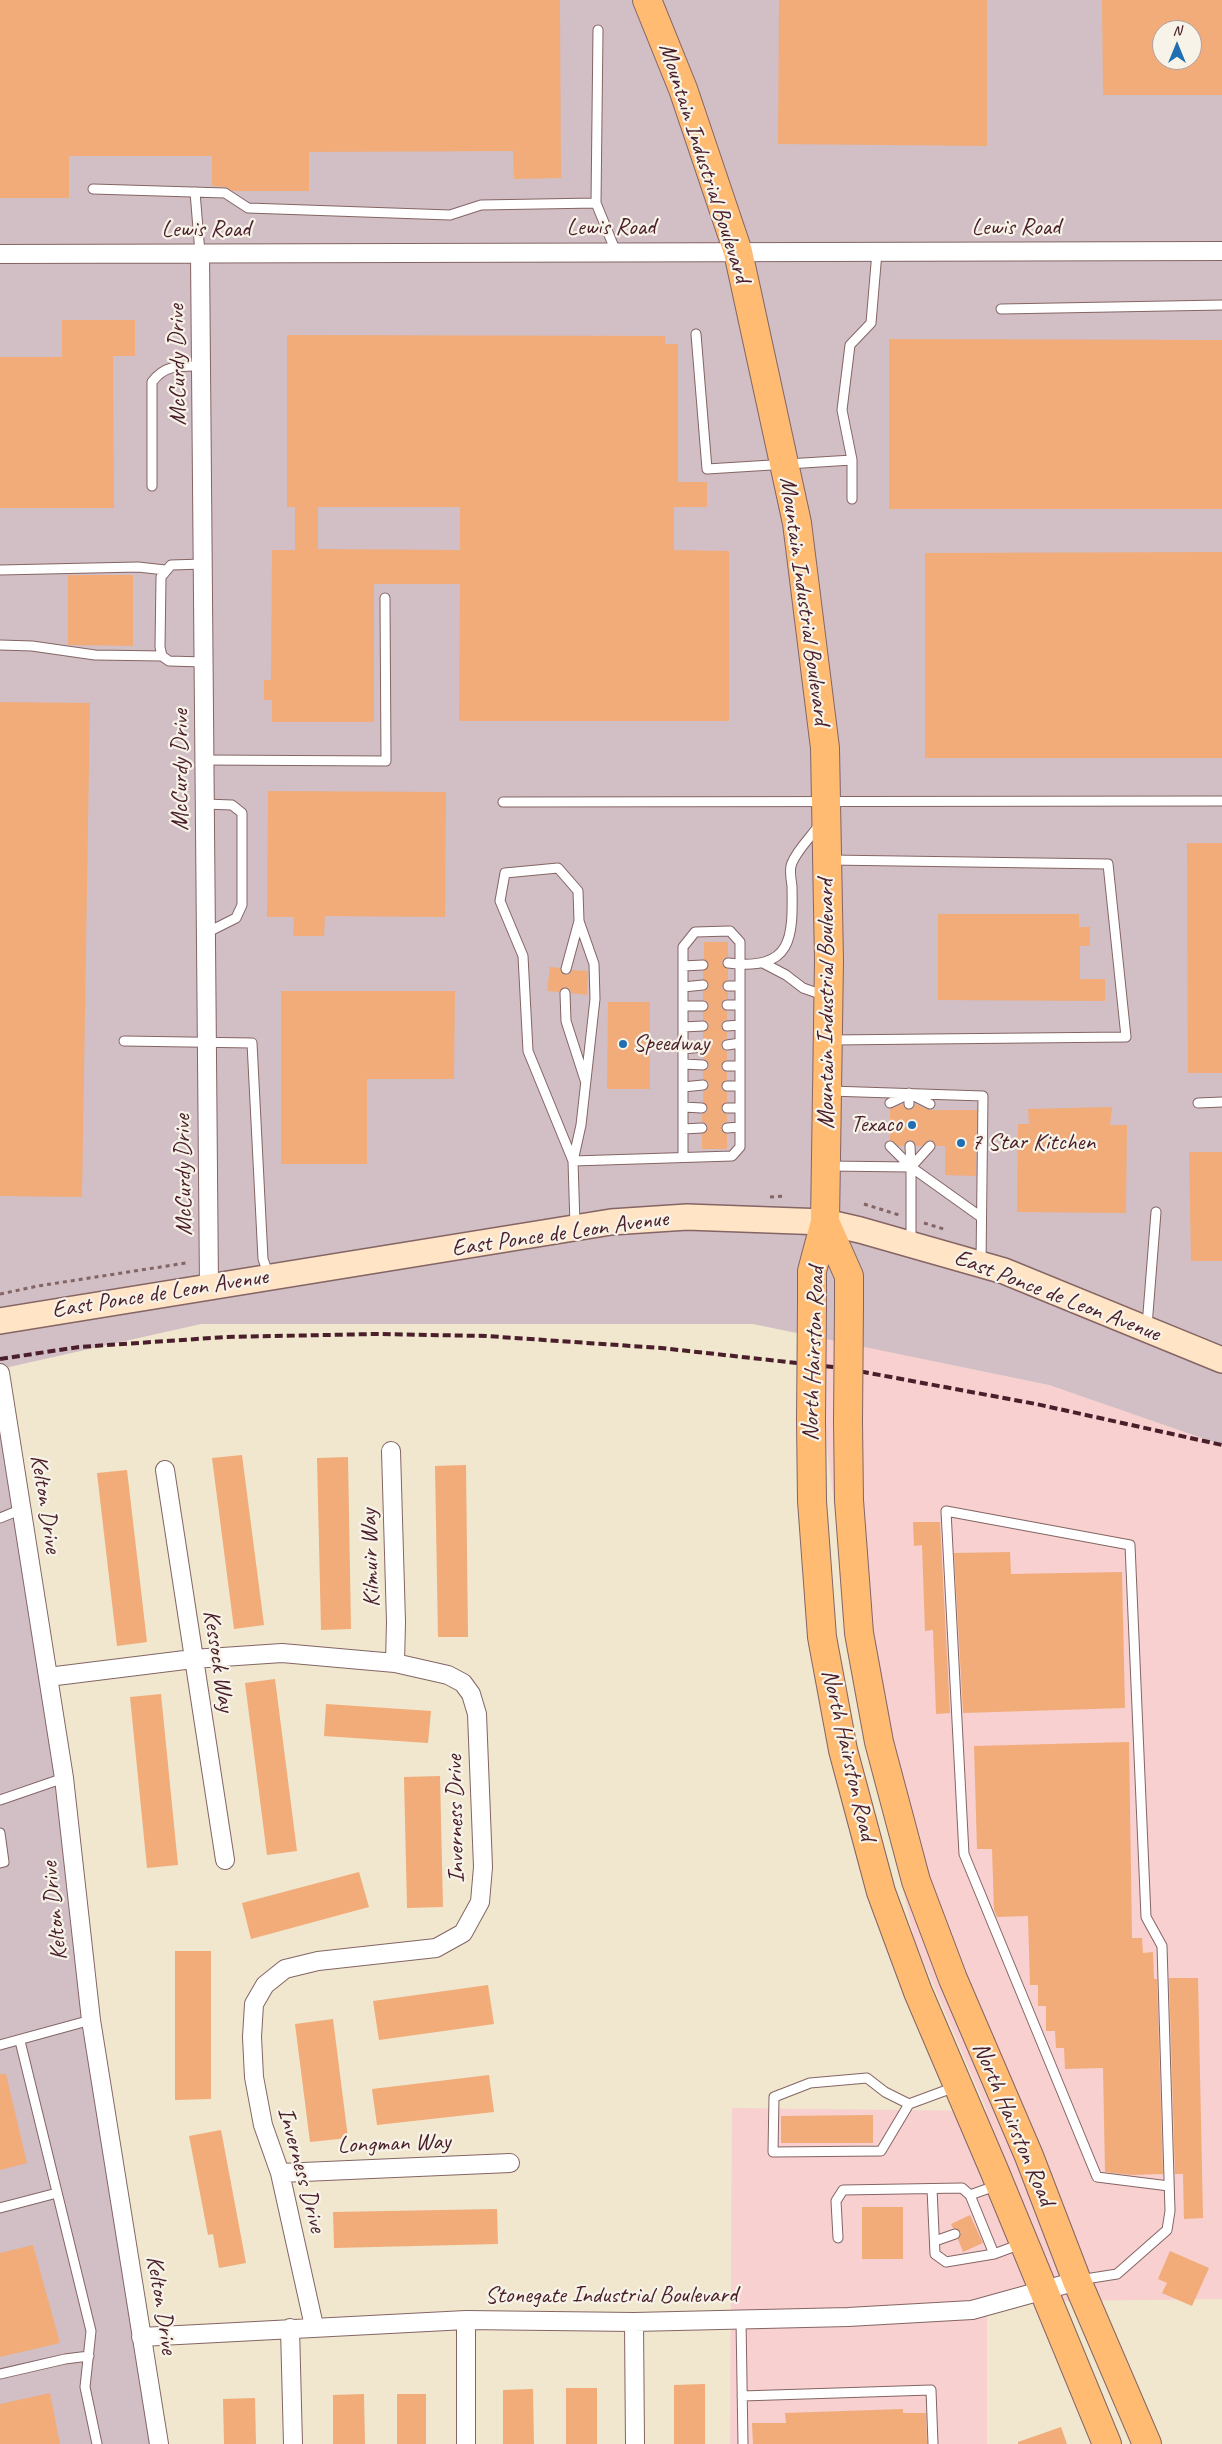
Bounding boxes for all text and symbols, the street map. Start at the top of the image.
north arrow [1152,20,1202,70]
text: N [1173,22,1181,39]
street label: Mountain Industrial Boulevard [652,40,756,286]
street label: Lewis Road [566,214,656,242]
street label: Lewis Road [971,214,1061,242]
street label: Lewis Road [161,216,251,244]
street label: McCurdy Drive [163,304,193,426]
street label: Mountain Industrial Boulevard [772,475,836,727]
street label: McCurdy Drive [167,709,195,831]
street label: Mountain Industrial Boulevard [813,879,841,1129]
place label: Speedway [633,1030,709,1058]
marker: Speedway [617,1038,629,1050]
place label: Texaco [851,1111,902,1139]
street label: McCurdy Drive [169,1114,199,1236]
marker: Texaco [906,1119,918,1131]
place label: 7 Star Kitchen [971,1129,1095,1157]
marker: 7 Star Kitchen [955,1137,967,1149]
street label: East Ponce de Leon Avenue [450,1205,670,1263]
street label: East Ponce de Leon Avenue [950,1243,1164,1349]
street label: East Ponce de Leon Avenue [50,1263,270,1325]
street label: North Hairston Road [797,1266,831,1442]
street label: Kelton Drive [23,1453,67,1555]
street label: Kilmuir Way [355,1508,387,1608]
street label: Kessock Way [196,1608,240,1714]
street label: North Hairston Road [814,1667,882,1843]
street label: Inverness Drive [440,1755,472,1883]
street label: Kelton Drive [35,1860,75,1962]
street label: North Hairston Road [966,2038,1060,2210]
street label: Inverness Drive [270,2104,332,2236]
street label: Longman Way [337,2128,451,2160]
street label: Kelton Drive [139,2254,183,2356]
street label: Stonegate Industrial Boulevard [485,2282,737,2310]

